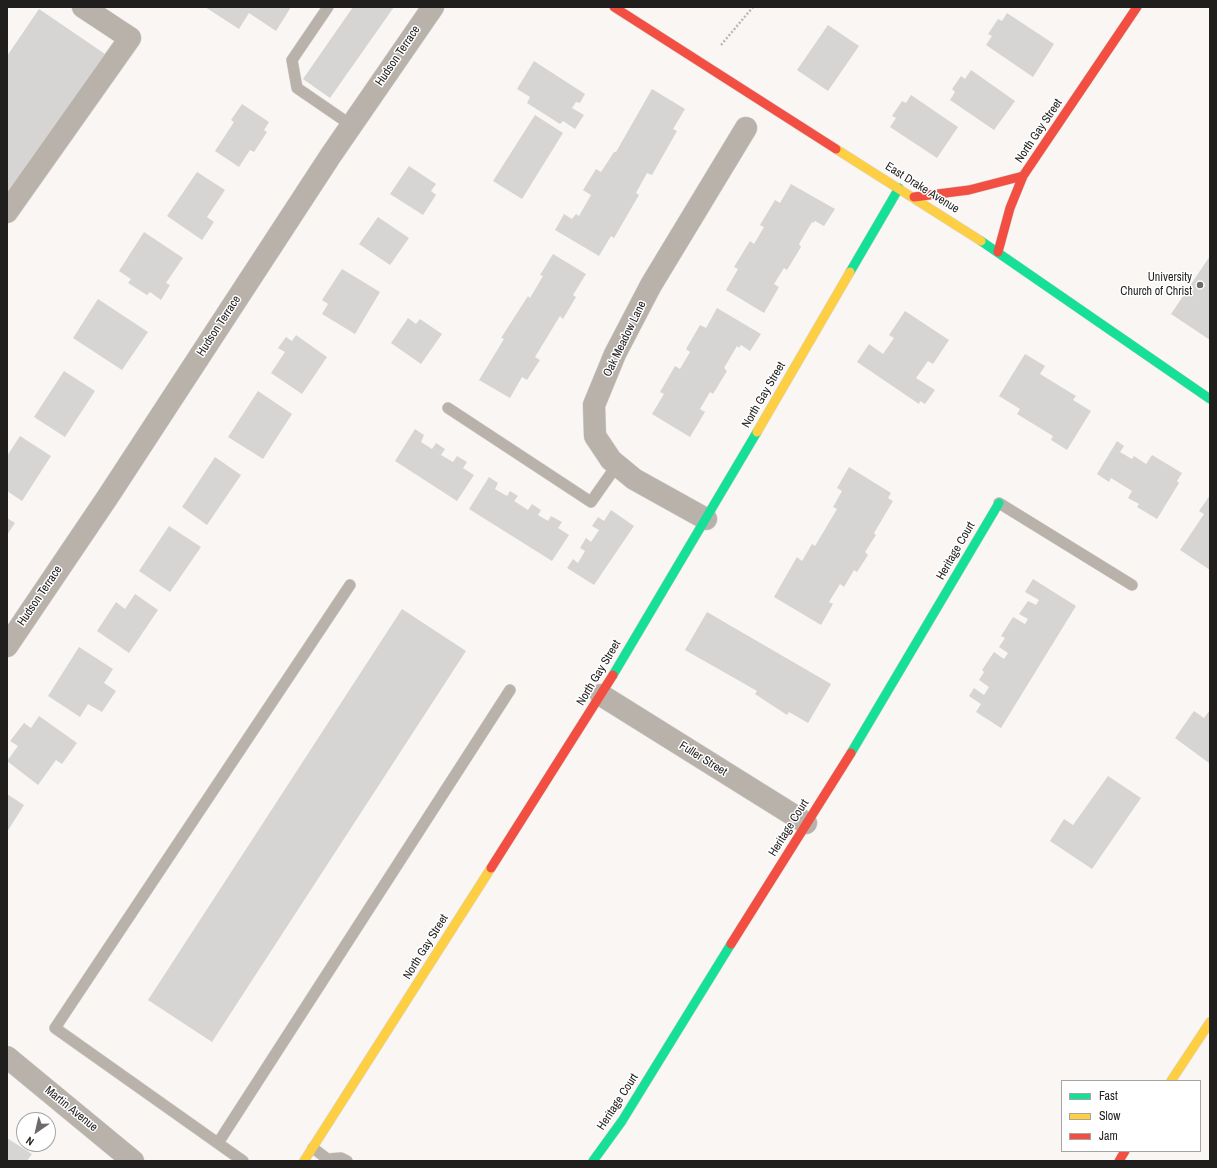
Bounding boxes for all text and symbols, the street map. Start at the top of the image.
street label: Hudson Terrace [373,23,423,89]
street label: North Gay Street [1012,96,1066,166]
street label: East Drake Avenue [882,159,962,217]
place label: University Church of Christ [1120,271,1192,299]
marker: University Church of Christ [1195,280,1205,290]
street label: Hudson Terrace [194,293,244,359]
street label: Oak Meadow Lane [600,299,650,379]
street label: North Gay Street [739,359,789,431]
street label: Heritage Court [934,519,978,583]
street label: Hudson Terrace [15,563,65,629]
street label: North Gay Street [574,638,624,708]
street label: Fuller Street [676,739,730,779]
street label: Heritage Court [766,797,812,859]
street label: North Gay Street [400,912,452,982]
street label: Heritage Court [594,1071,642,1133]
legend [1061,1080,1201,1152]
street label: Martin Avenue [42,1083,100,1135]
text: Fast [1099,1088,1118,1104]
text: Slow [1099,1108,1120,1124]
north arrow [16,1112,56,1152]
text: Jam [1099,1128,1118,1144]
text: N [23,1133,36,1149]

